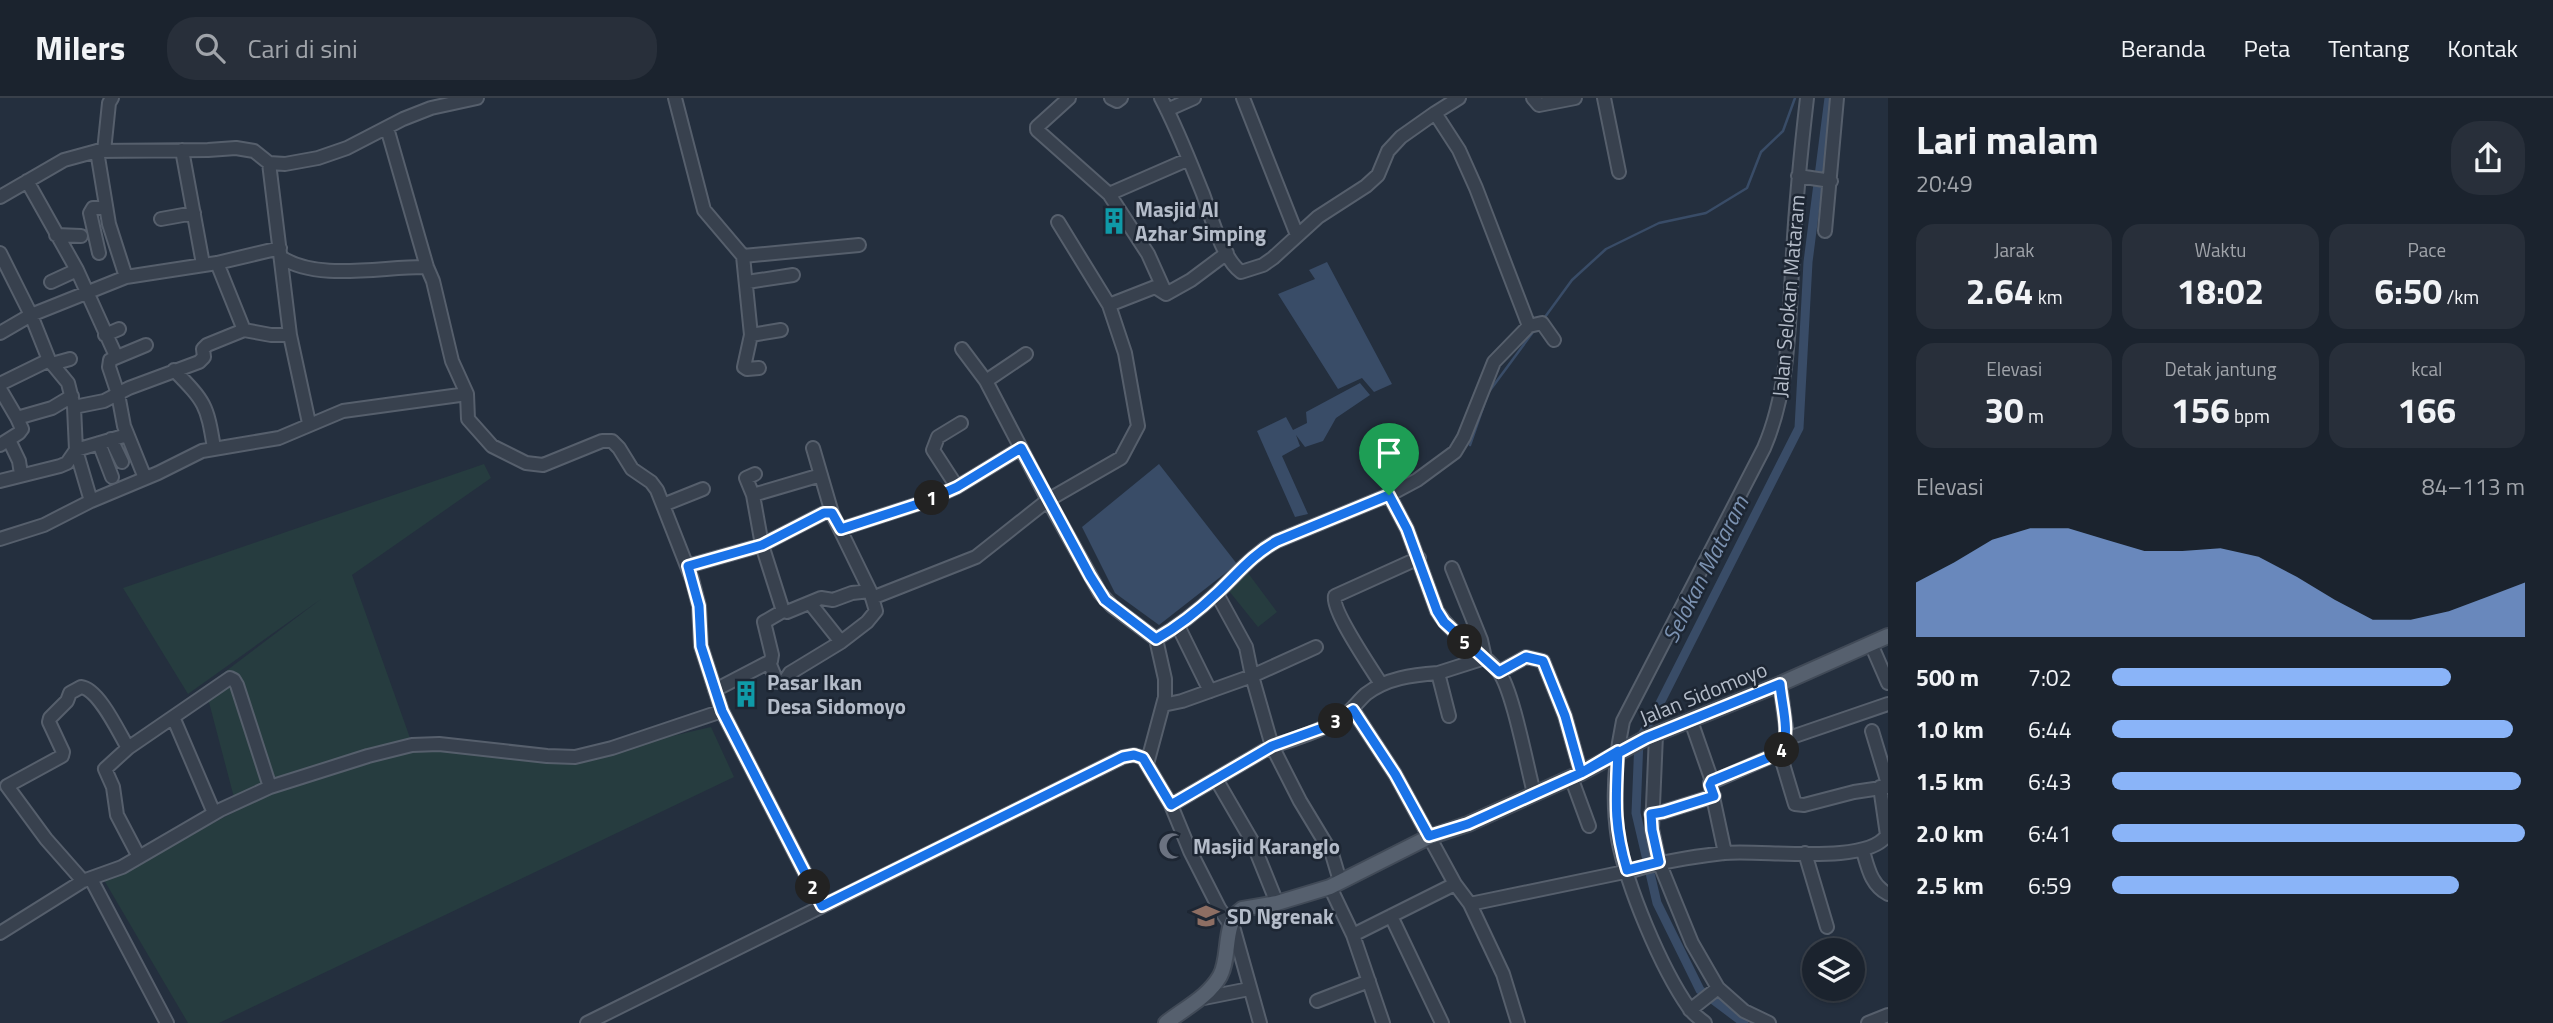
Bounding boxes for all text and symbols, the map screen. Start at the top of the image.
search box [167,17,657,80]
text: Milers [35,23,125,73]
icon: search [191,29,229,67]
text: Cari di sini [247,29,358,68]
text: Beranda [2121,30,2206,66]
text: Peta [2244,30,2290,66]
text: Tentang [2328,30,2409,66]
text: Kontak [2447,30,2518,66]
text: Lari malam [1916,111,2099,169]
button: share [2451,121,2525,195]
text: 20:49 [1916,166,1973,201]
place label: Masjid Al Azhar Simping [1135,193,1266,249]
street label: Jalan Selokan Mataram [1763,193,1813,399]
building icon: Masjid Al Azhar Simping [1099,206,1129,236]
text: Jarak [1994,235,2034,264]
text: Waktu [2195,235,2246,264]
text: Pace [2408,235,2446,264]
text: 2.64 [1966,264,2033,318]
text: 18:02 [2177,264,2264,318]
text: 6:50 [2374,264,2442,318]
text: km [2033,282,2063,311]
text: /km [2442,282,2479,311]
text: Elevasi [1986,354,2042,383]
text: Detak jantung [2165,354,2276,383]
text: kcal [2411,354,2442,383]
text: 30 [1985,383,2024,437]
text: 156 [2171,383,2230,437]
text: 166 [2397,383,2456,437]
text: m [2024,401,2044,430]
text: bpm [2230,401,2270,430]
pin [1359,423,1419,495]
icon: arrive [1370,434,1408,472]
text: Elevasi [1916,469,1984,504]
text: 84–113 m [2422,469,2525,504]
pin: 1 [914,480,950,516]
text: 1 [926,483,937,512]
water label: Selokan Mataram [1653,488,1758,649]
pin: 5 [1448,624,1482,660]
text: 5 [1459,627,1470,656]
street label: Jalan Sidomoyo [1634,653,1772,733]
text: 500 m [1916,660,1979,695]
text: 7:02 [2028,660,2072,695]
place label: Pasar Ikan Desa Sidomoyo [767,666,906,722]
building icon: Pasar Ikan Desa Sidomoyo [731,679,761,709]
pin: 3 [1318,704,1354,738]
text: 3 [1330,706,1341,735]
text: 1.0 km [1916,712,1984,747]
text: 6:44 [2028,712,2072,747]
pin: 4 [1764,732,1800,768]
text: 4 [1776,735,1787,764]
text: 1.5 km [1916,764,1984,799]
text: 6:43 [2028,764,2072,799]
text: 2.0 km [1916,816,1984,851]
text: 6:41 [2028,816,2072,851]
place label: Masjid Karanglo [1193,830,1340,862]
mosque icon: Masjid Karanglo [1157,831,1187,861]
text: 2.5 km [1916,868,1984,903]
text: 6:59 [2028,868,2072,903]
pin: 2 [796,870,830,904]
text: 2 [807,872,818,901]
place label: SD Ngrenak [1227,900,1334,932]
school or university icon: SD Ngrenak [1191,901,1221,931]
map controls [1802,938,1865,1001]
button: layers [1802,938,1865,1001]

